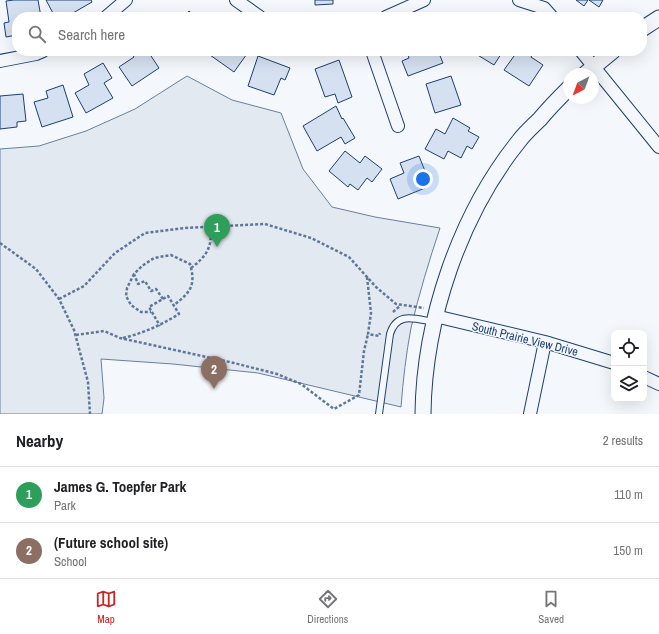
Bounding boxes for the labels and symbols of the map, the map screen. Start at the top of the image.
north arrow [563,68,599,104]
your location [413,169,433,189]
pin: 1 [204,214,230,247]
street label: South Prairie View Drive [470,318,580,360]
pin: 2 [201,356,227,389]

